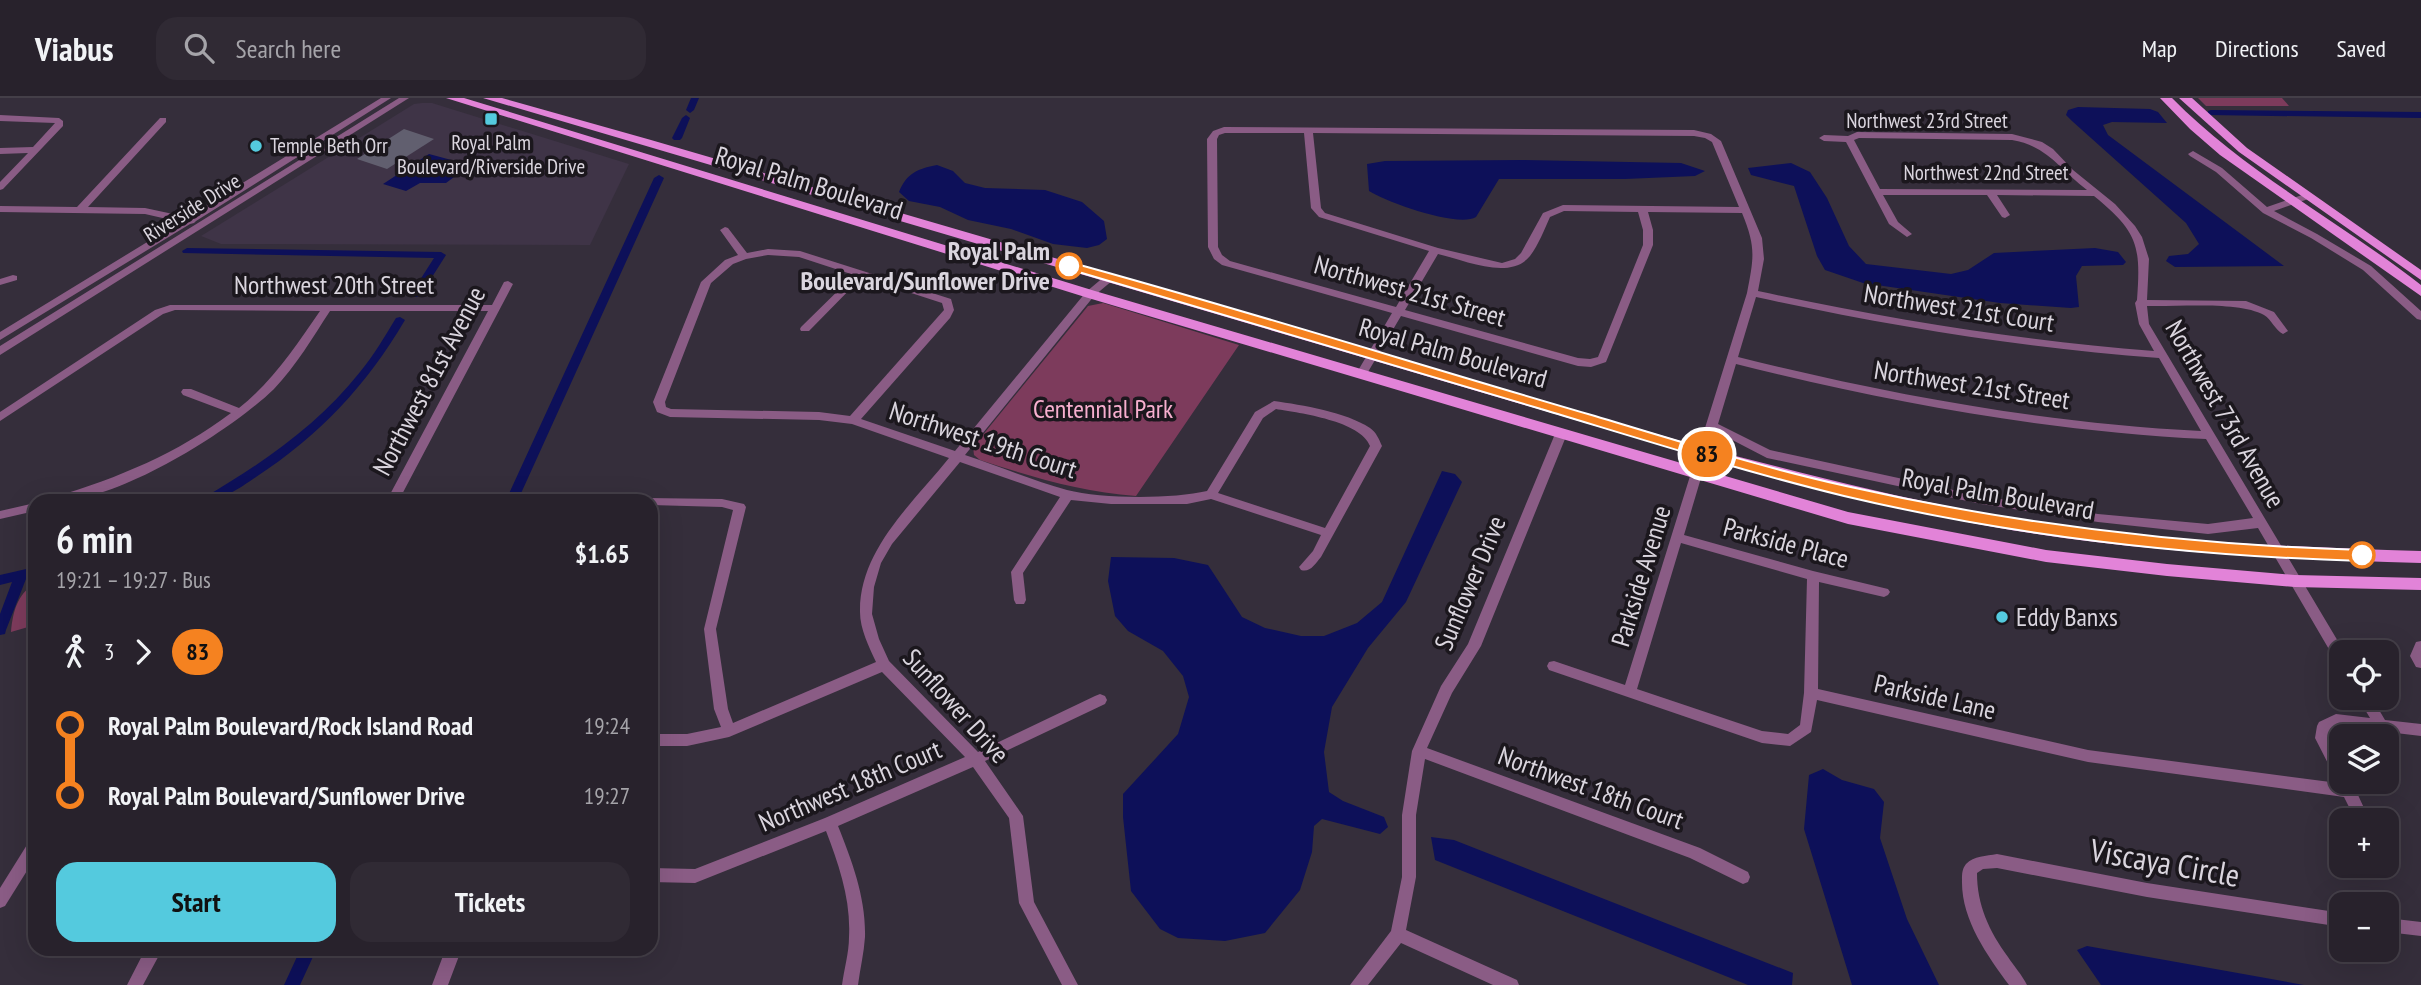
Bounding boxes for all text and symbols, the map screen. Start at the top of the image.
search box [156,17,646,80]
text: Viabus [35,27,114,70]
icon: search [180,29,218,67]
text: Search here [236,32,341,65]
text: Map [2142,33,2177,64]
text: Directions [2215,33,2299,64]
text: Saved [2337,33,2386,64]
street label: Northwest 23rd Street [1846,107,2008,134]
marker: Royal Palm Boulevard/Riverside Drive [483,111,499,127]
place label: Royal Palm Boulevard/Riverside Drive [397,129,585,180]
place label: Temple Beth Orr [270,132,388,159]
marker: Temple Beth Orr [248,138,264,154]
street label: Royal Palm Boulevard [712,138,907,227]
street label: Northwest 22nd Street [1904,159,2069,186]
street label: Riverside Drive [138,167,245,248]
place label: Royal Palm Boulevard/Sunflower Drive [801,234,1050,297]
street label: Northwest 21st Street [1311,247,1510,334]
marker: Royal Palm Boulevard/Sunflower Drive [1056,253,1082,279]
street label: Northwest 20th Street [234,268,434,301]
street label: Northwest 21st Court [1862,276,2057,339]
street label: Northwest 81st Avenue [365,281,492,481]
street label: Royal Palm Boulevard [1355,310,1551,395]
street label: Northwest 73rd Avenue [2158,314,2293,513]
street label: Northwest 21st Street [1872,353,2072,416]
park label: Centennial Park [1033,392,1173,425]
street label: Northwest 19th Court [885,394,1081,485]
line badge: 83 [1676,431,1738,477]
text: 83 [1696,438,1718,469]
street label: Royal Palm Boulevard [1900,460,2097,527]
street label: Parkside Avenue [1603,501,1678,650]
street label: Parkside Place [1720,510,1852,575]
street label: Sunflower Drive [1426,511,1513,655]
text: 6 min [56,514,133,563]
text: $1.65 [575,537,630,570]
unlabelled marker [2349,542,2375,568]
text: 19:21 – 19:27 · Bus [56,565,211,594]
place label: Eddy Banxs [2016,600,2118,633]
marker: Eddy Banxs [1994,609,2010,625]
icon: walk [56,633,94,671]
icon: forward [124,633,162,671]
text: 83 [186,636,209,667]
text: 3 [104,637,114,666]
map controls [2329,640,2399,962]
button: locate [2329,640,2399,710]
street label: Sunflower Drive [896,642,1016,770]
street label: Parkside Lane [1871,667,1999,726]
text: Royal Palm Boulevard/Rock Island Road [108,709,473,742]
text: 19:24 [584,711,630,740]
button: layers [2329,724,2399,794]
street label: Northwest 18th Court [754,732,946,839]
street label: Northwest 18th Court [1494,739,1688,836]
text: Royal Palm Boulevard/Sunflower Drive [108,779,465,812]
text: 19:27 [584,781,630,810]
button: + [2329,808,2399,878]
street label: Viscaya Circle [2086,828,2243,896]
button: Start [56,862,336,942]
button: Tickets [350,862,630,942]
button: − [2329,892,2399,962]

